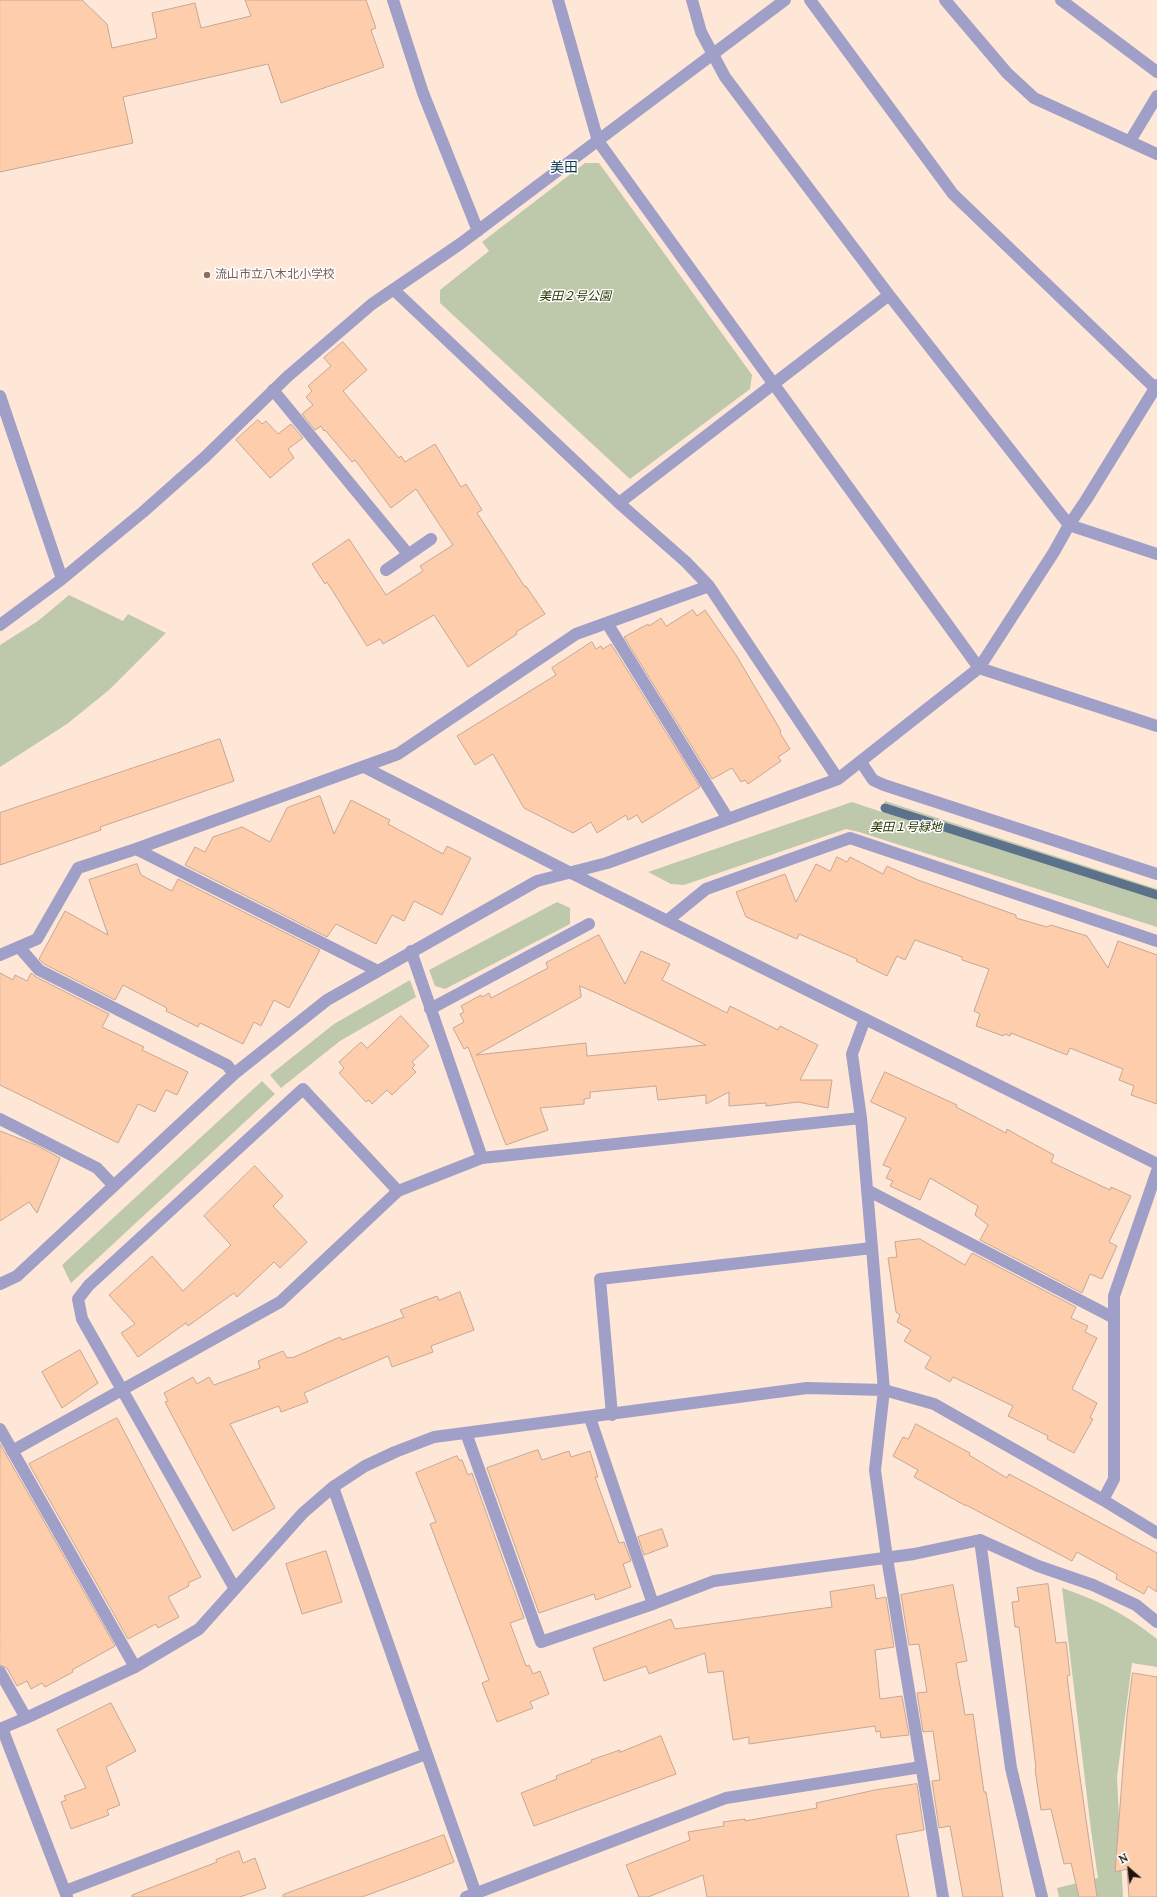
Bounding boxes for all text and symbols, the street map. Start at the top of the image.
district label: 美田 [550,160,578,176]
place label: 流山市立八木北小学校 [215,268,335,282]
marker: 流山市立八木北小学校 [202,270,212,280]
park label: 美田２号公園 [539,290,611,304]
park label: 美田１号緑地 [870,821,942,835]
north arrow [1109,1849,1149,1889]
text: N [1116,1850,1130,1867]

